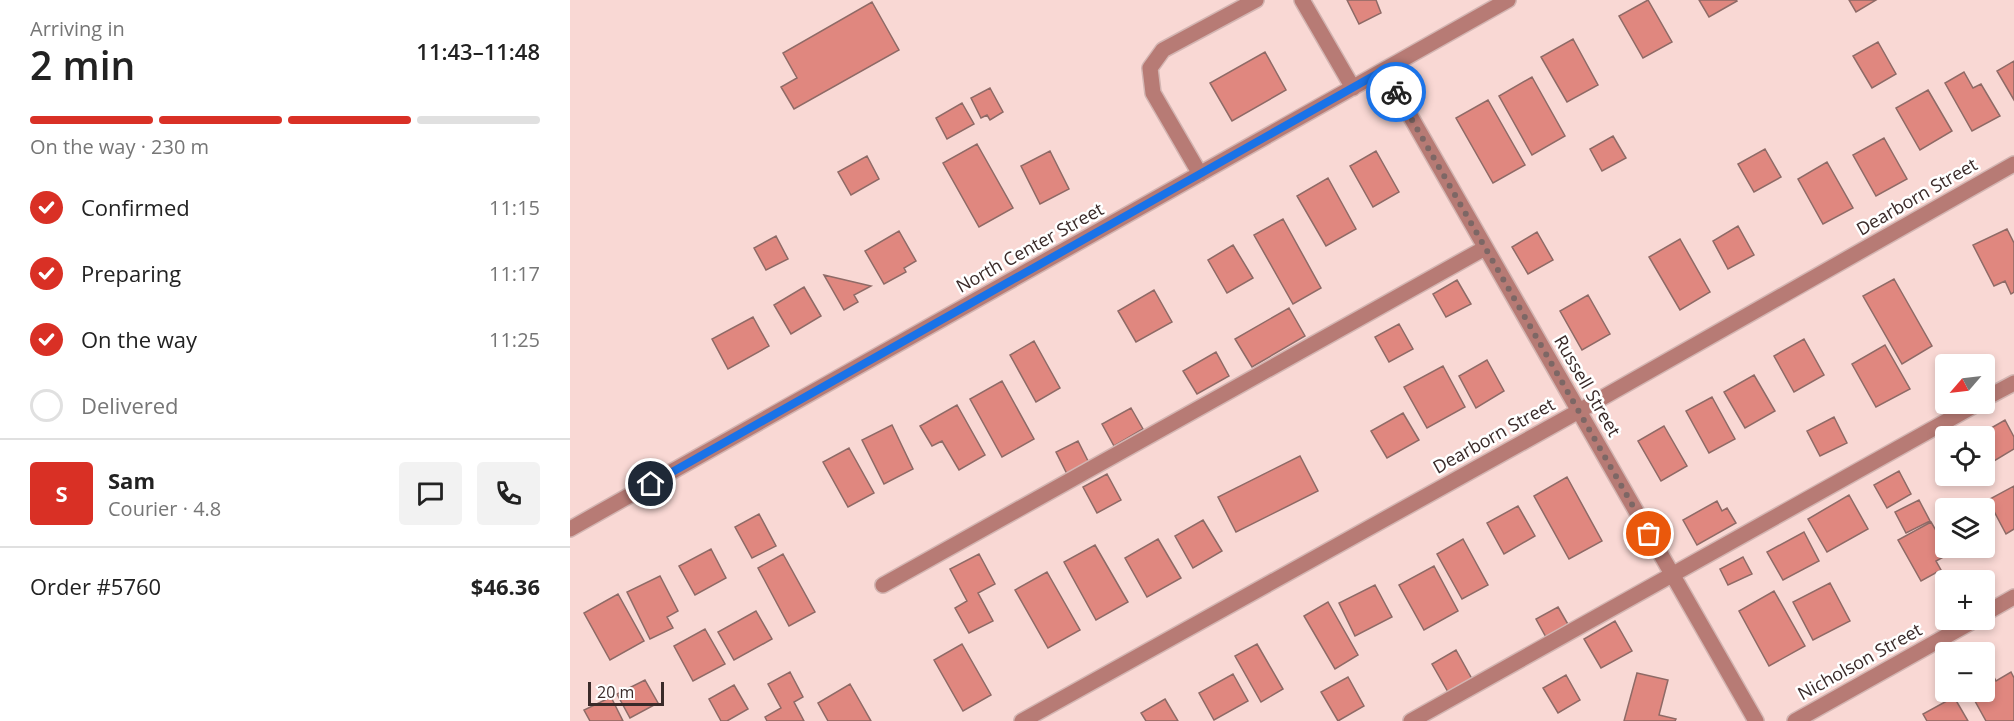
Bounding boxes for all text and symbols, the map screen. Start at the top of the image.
text: Arriving in [30,15,125,42]
text: 11:43–11:48 [416,36,540,66]
text: 2 min [30,38,135,91]
courier [1366,62,1426,122]
icon: bike [1380,76,1413,109]
text: On the way · 230 m [30,133,209,160]
street label: Dearborn Street [1852,152,1981,240]
icon: check [30,191,63,224]
text: Confirmed [81,192,190,222]
text: 11:15 [489,194,540,221]
street label: North Center Street [951,197,1108,298]
icon: check [30,257,63,290]
text: Preparing [81,258,181,288]
text: 11:17 [489,260,540,287]
icon: check [30,323,63,356]
text: On the way [81,324,197,354]
text: 11:25 [489,326,540,353]
street label: Russell Street [1549,330,1627,441]
north arrow [1935,354,1995,414]
map controls [1935,354,1995,702]
text: Delivered [81,390,179,420]
street label: Dearborn Street [1428,392,1559,479]
button: locate [1935,426,1995,486]
pin [625,458,676,509]
button: chat [399,462,462,525]
button: phone [477,462,540,525]
text: Sam [108,465,155,495]
icon: home [634,467,667,500]
text: S [55,478,68,508]
text: Courier · 4.8 [108,495,221,522]
button: layers [1935,498,1995,558]
pin [1623,508,1674,559]
icon: bag [1632,517,1665,550]
button: + [1935,570,1995,630]
text: Order #5760 [30,571,161,601]
text: $46.36 [471,571,540,601]
street label: Nicholson Street [1793,617,1926,705]
button: − [1935,642,1995,702]
scale bar [588,679,664,706]
text: 20 m [597,681,634,703]

